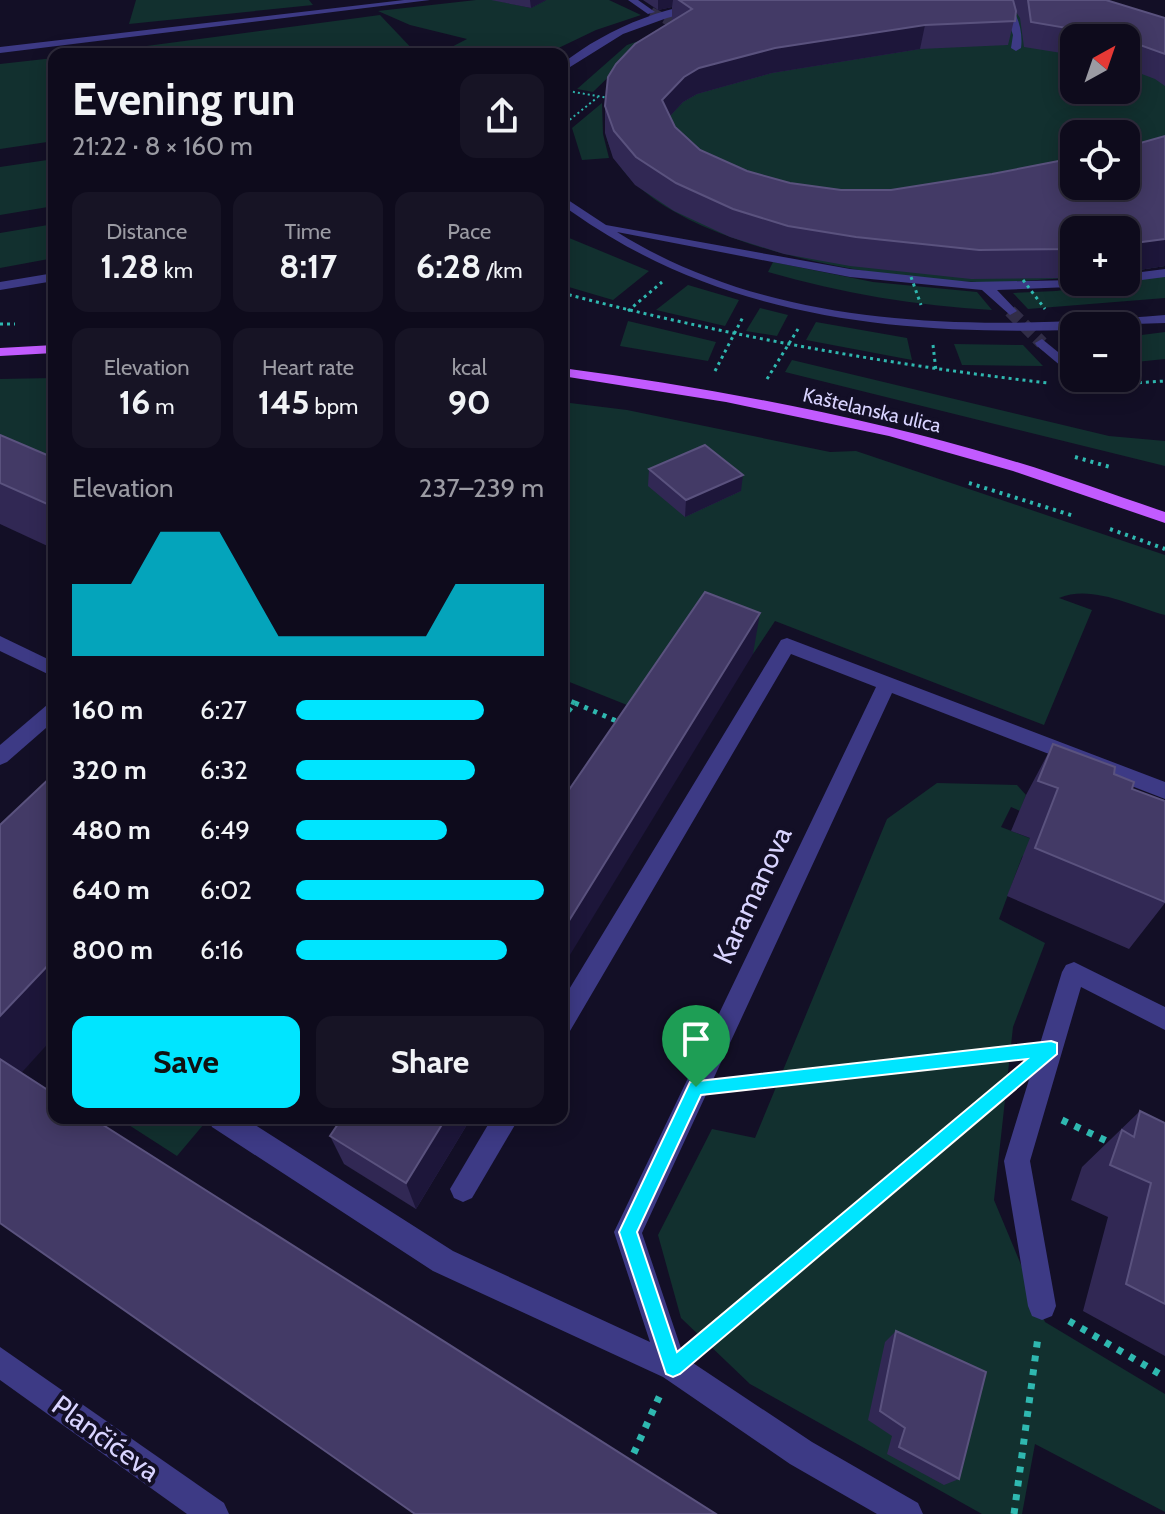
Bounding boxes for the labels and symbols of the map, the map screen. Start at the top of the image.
north arrow [1060,24,1140,104]
street label: Kaštelanska ulica [801,382,944,438]
street label: Karamanova [705,821,799,969]
pin [662,1005,730,1087]
street label: Plančićeva [46,1388,167,1489]

